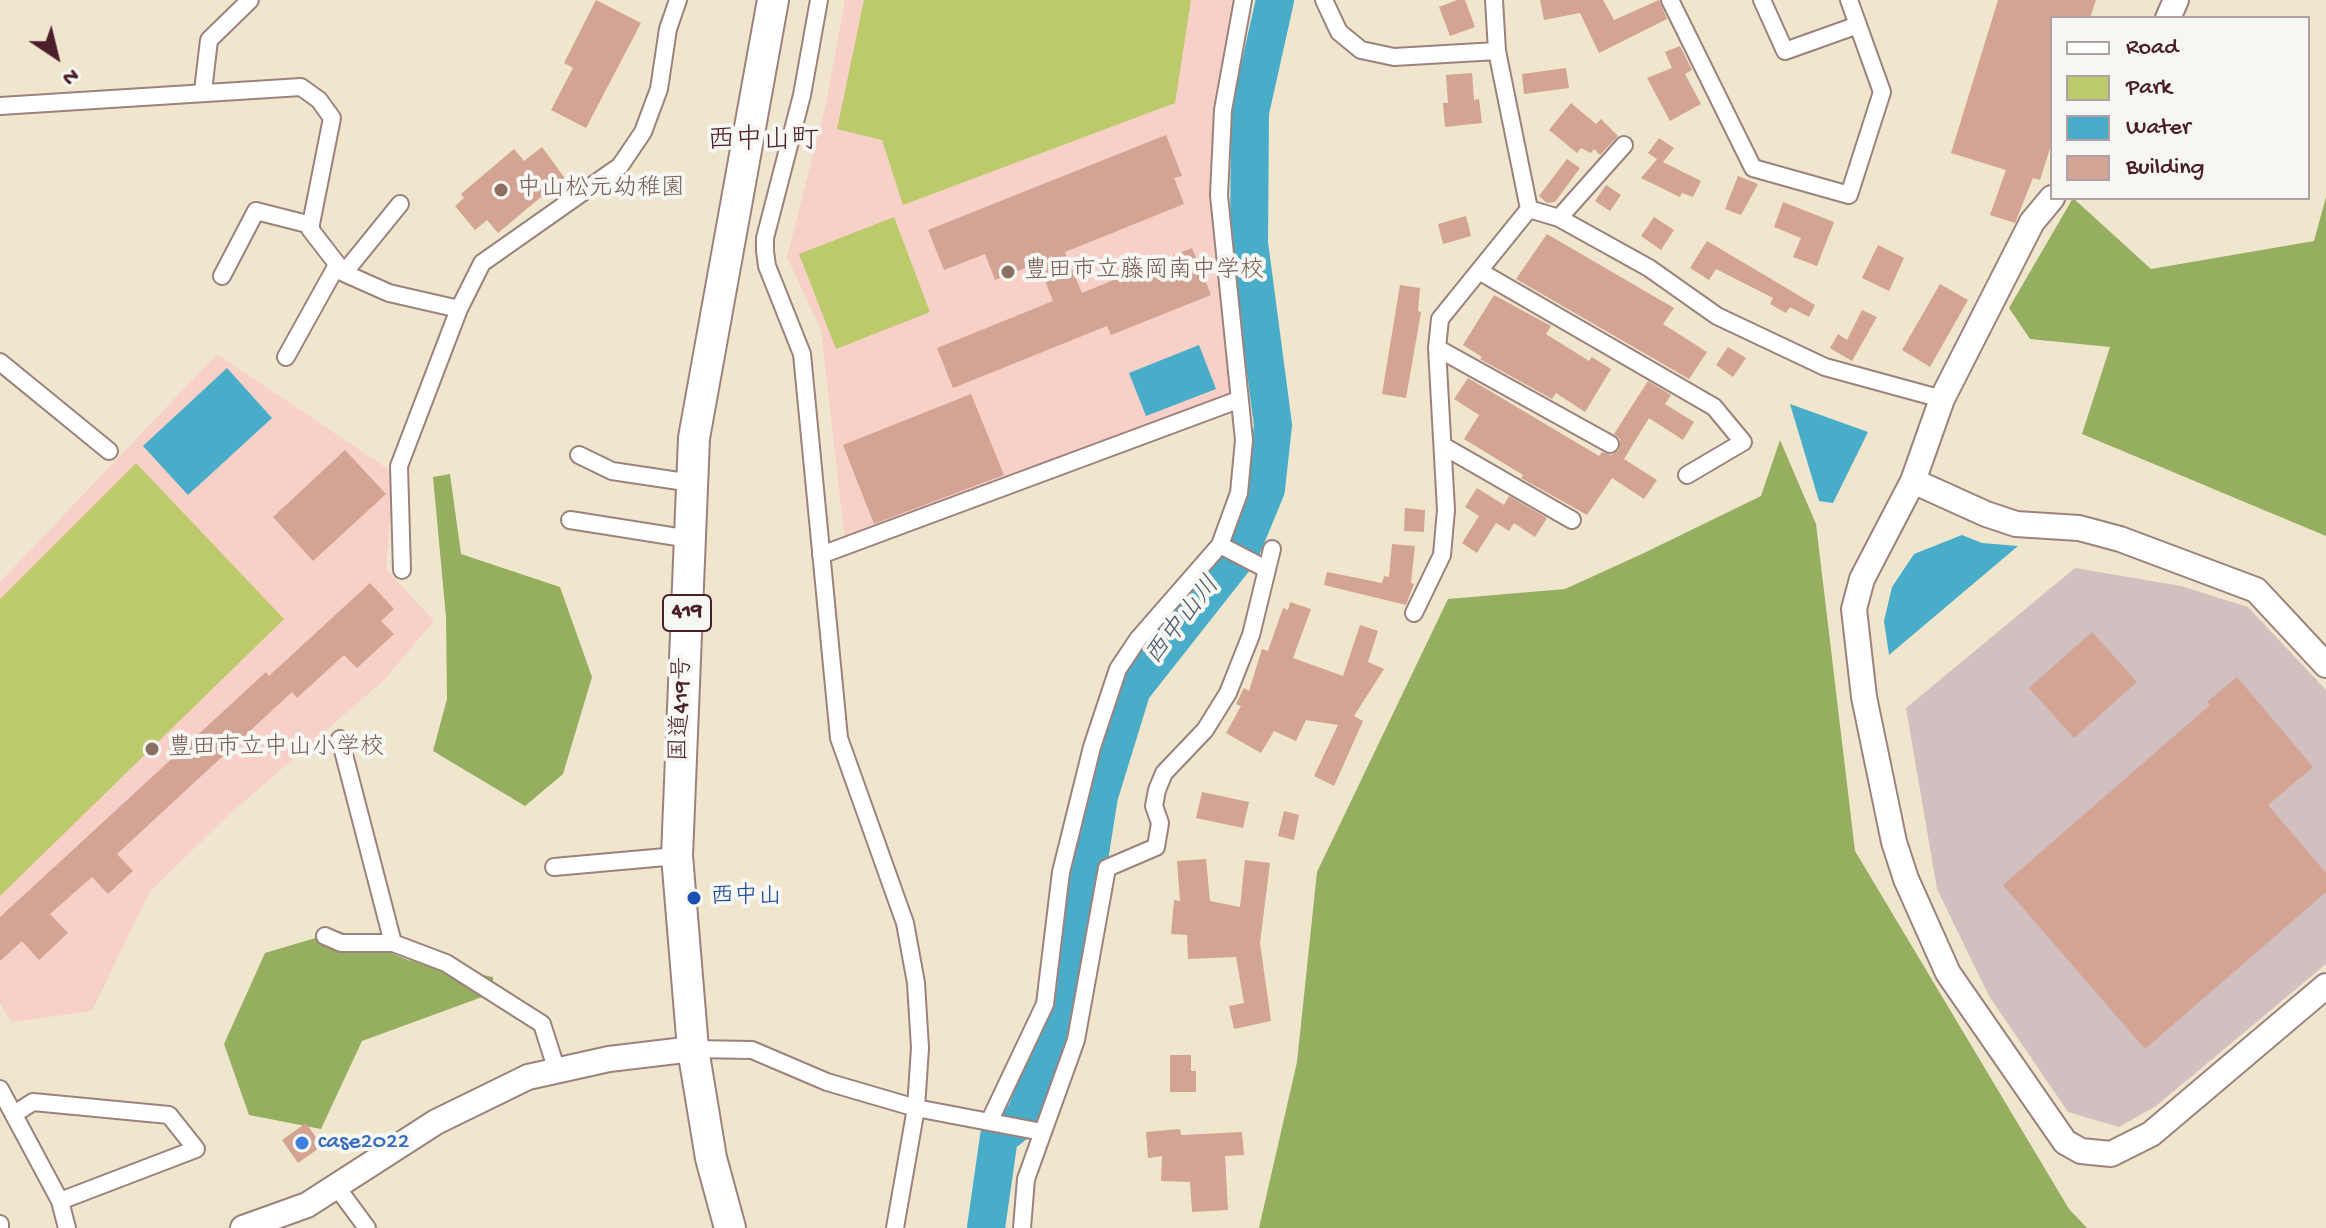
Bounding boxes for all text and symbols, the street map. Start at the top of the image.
north arrow [16,16,96,96]
legend [2050,16,2310,200]
text: Road [2126,34,2178,63]
text: N [56,61,83,90]
text: Park [2126,74,2172,103]
text: Water [2126,114,2190,143]
district label: 西中山町 [707,126,819,160]
text: Building [2126,154,2204,183]
place label: 中山松元幼稚園 [517,176,685,204]
marker: 中山松元幼稚園 [492,181,510,199]
place label: 豊田市立藤岡南中学校 [1024,258,1264,286]
marker: 豊田市立藤岡南中学校 [999,263,1017,281]
water label: 西中山川 [1140,571,1228,673]
road number: 419 [663,595,711,631]
street label: 国道419号 [667,656,699,762]
place label: 豊田市立中山小学校 [168,735,384,763]
marker: 豊田市立中山小学校 [143,740,161,758]
place label: 西中山 [710,884,782,912]
marker: 西中山 [685,889,703,907]
place label: case2022 [318,1129,410,1157]
marker: case2022 [293,1134,311,1152]

